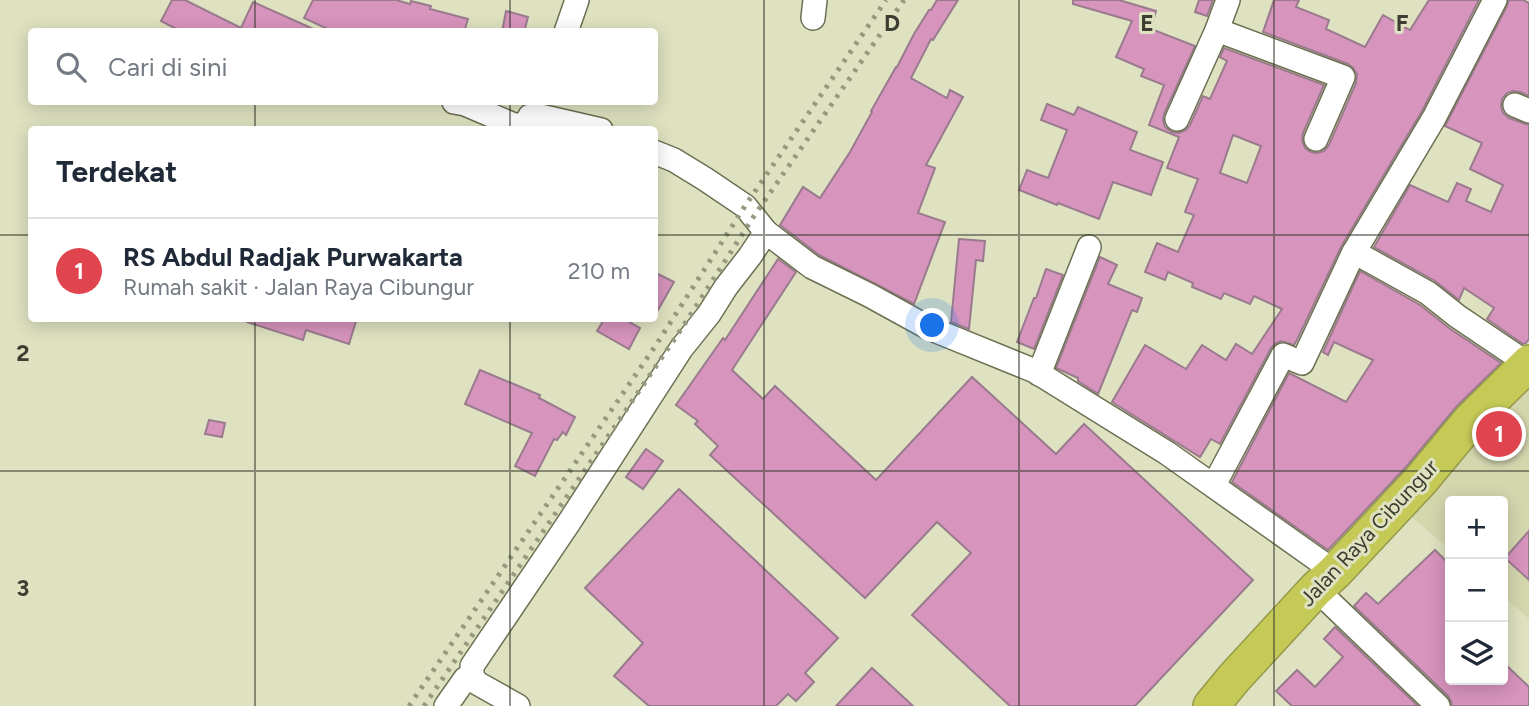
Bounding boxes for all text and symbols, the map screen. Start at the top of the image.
text: D [884,9,900,37]
text: E [1140,9,1154,37]
text: F [1396,9,1409,37]
search box [28,28,658,105]
icon: search [52,48,90,86]
text: Cari di sini [108,51,228,83]
text: Terdekat [56,153,177,190]
text: RS Abdul Radjak Purwakarta [123,241,463,273]
text: 1 [74,257,84,285]
text: 210 m [568,257,630,285]
text: Rumah sakit · Jalan Raya Cibungur [123,273,474,301]
your location [915,308,949,342]
text: 2 [16,339,30,367]
pin: 1 [1476,408,1522,460]
street label: Jalan Raya Cibungur [1294,454,1443,611]
map controls [1445,496,1508,685]
button: + [1445,496,1508,559]
button: − [1445,559,1508,622]
text: 3 [17,574,29,602]
button: layers [1445,622,1508,685]

